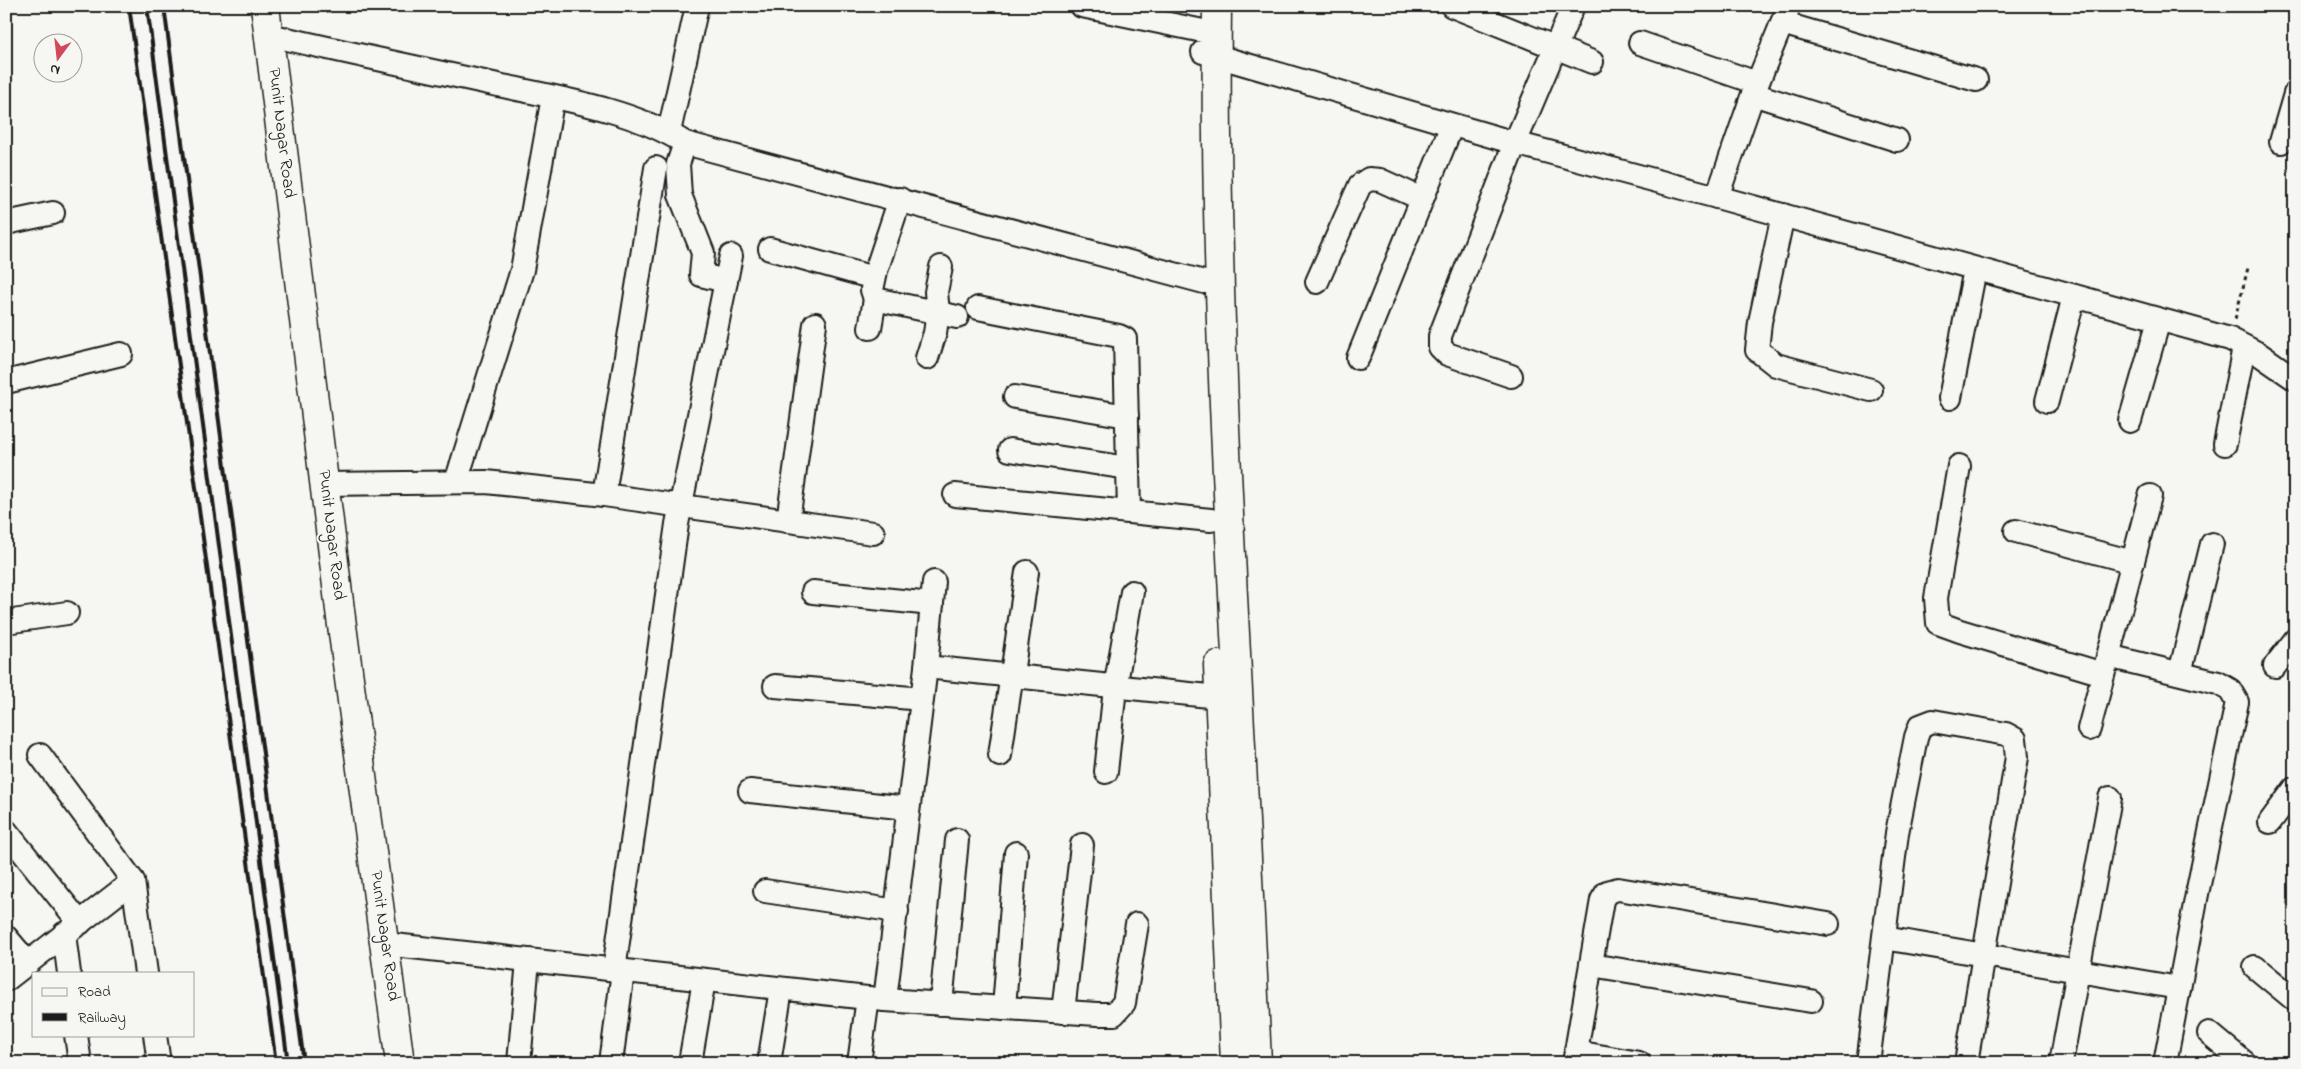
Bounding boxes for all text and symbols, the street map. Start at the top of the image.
north arrow [32,32,82,82]
text: N [48,58,62,80]
street label: Punit Nagar Road [259,66,302,200]
street label: Punit Nagar Road [309,468,352,602]
street label: Punit Nagar Road [361,869,406,1003]
legend [32,972,195,1036]
text: Road [78,981,111,1003]
text: Railway [78,1007,126,1030]

